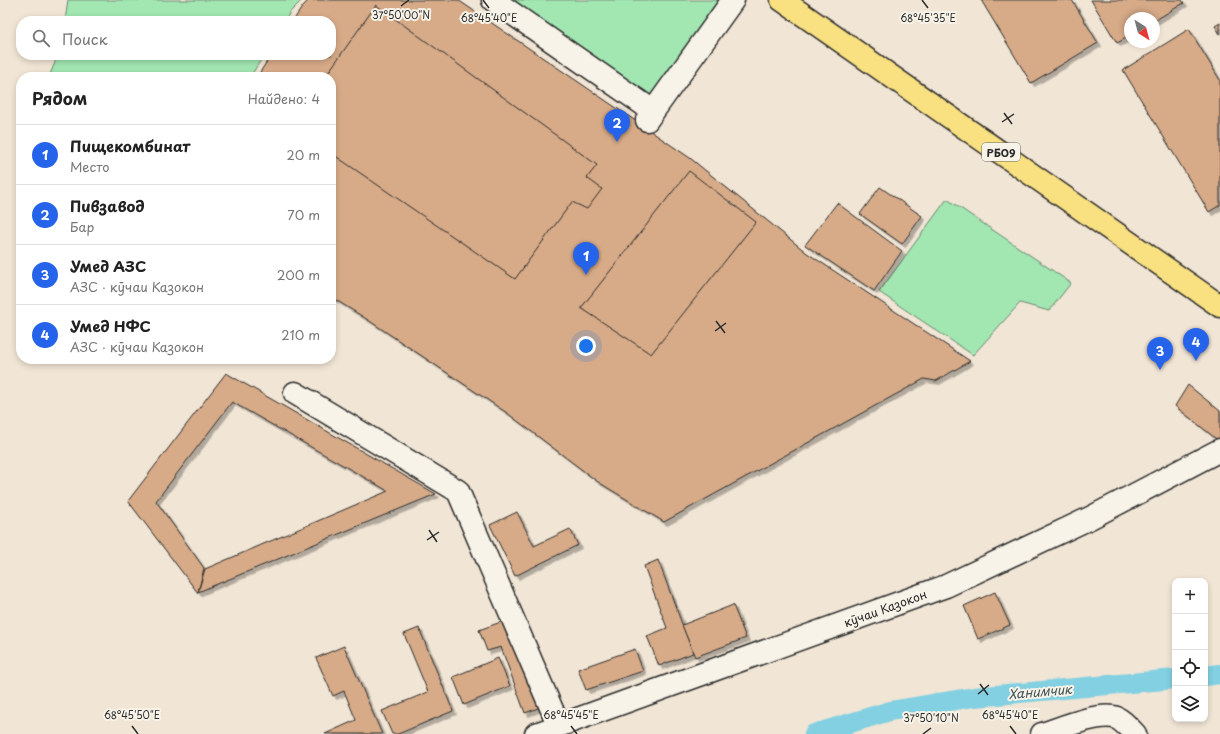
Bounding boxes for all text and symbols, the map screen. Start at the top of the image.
text: 37°50'00"N [372,7,430,22]
text: 68°45'40"E [461,10,517,25]
text: 68°45'35"E [900,10,956,25]
north arrow [1124,12,1160,48]
search box [16,16,336,60]
icon: search [30,27,52,49]
text: Поиск [62,27,108,50]
text: Рядом [32,85,87,111]
text: Найдено: 4 [248,89,320,108]
pin: 2 [604,109,630,142]
text: Пищекомбинат [70,134,190,157]
road number: РБ09 [982,143,1020,161]
text: 1 [42,145,48,164]
text: 20 m [286,145,320,164]
text: Место [70,157,110,176]
text: Пивзавод [70,194,144,217]
text: 2 [40,205,50,224]
text: 70 m [287,205,320,224]
text: Бар [70,217,94,236]
pin: 1 [573,242,599,275]
text: Умед АЗС [70,254,146,277]
text: 3 [41,265,49,284]
text: 200 m [277,265,320,284]
text: АЗС · кӯчаи Казокон [70,277,204,296]
text: Умед НФС [70,314,151,337]
text: 4 [41,325,49,344]
text: 210 m [281,325,320,344]
pin: 4 [1183,328,1209,361]
your location [576,336,596,356]
text: АЗС · кӯчаи Казокон [70,337,204,356]
pin: 3 [1147,337,1173,370]
map controls [1172,578,1208,722]
button: + [1172,578,1208,614]
street label: кӯчаи Казокон [841,585,929,631]
button: − [1172,614,1208,650]
button: locate [1172,650,1208,686]
water label: Ханимчик [1008,679,1074,703]
button: layers [1172,686,1208,722]
text: 68°45'50"E [104,707,160,722]
text: 68°45'45"E [543,707,599,722]
text: 68°45'40"E [982,707,1038,722]
text: 37°50'10"N [903,710,959,725]

